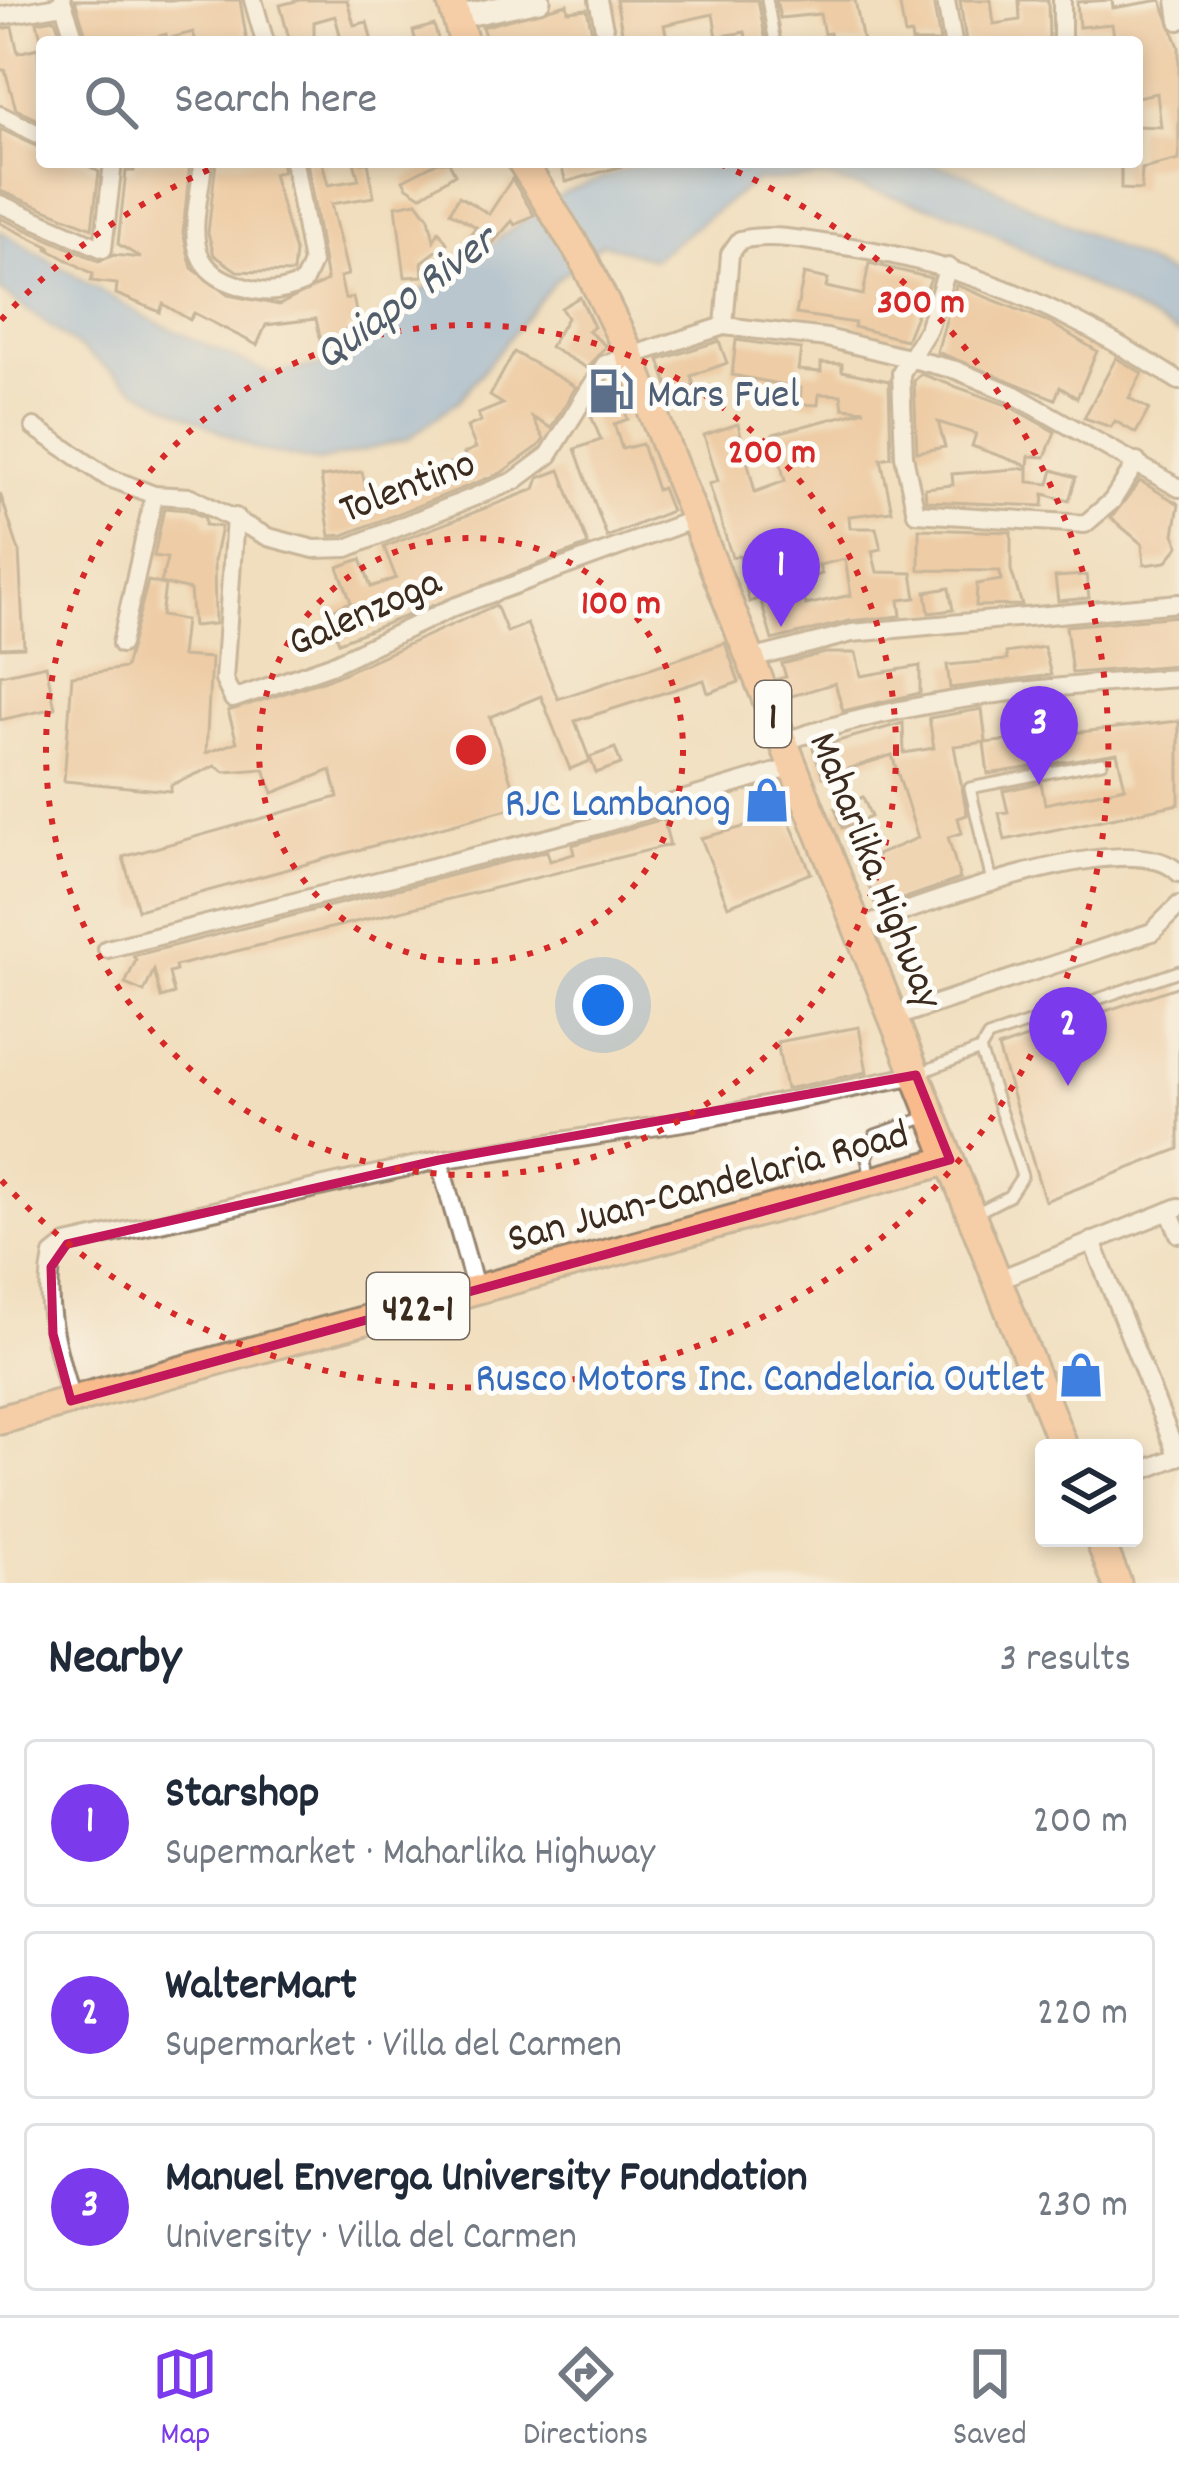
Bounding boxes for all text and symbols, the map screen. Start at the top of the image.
search box [36,36,1143,168]
icon: search [78,69,144,135]
text: Search here [174,70,377,134]
water label: Quiapo River [303,210,515,389]
text: 300 m [877,279,965,331]
fuel station icon: Mars Fuel [586,366,636,416]
place label: Mars Fuel [647,368,800,428]
text: 200 m [728,429,816,481]
street label: Tolentino [332,436,485,543]
pin: 1 [742,528,820,627]
street label: Galenzoga [280,555,453,676]
text: 100 m [581,580,661,632]
road number: 1 [755,681,791,747]
pin: 3 [1000,686,1078,785]
street label: Maharlika Highway [790,724,956,1020]
centre of rings [450,729,492,771]
shop icon: RJC Lambanog [742,775,792,825]
place label: RJC Lambanog [505,777,731,837]
your location [573,975,633,1035]
pin: 2 [1029,987,1107,1086]
street label: San Juan-Candelaria Road [502,1107,916,1272]
road number: 422-1 [367,1273,469,1339]
shop icon: Rusco Motors Inc. Candelaria Outlet [1056,1350,1106,1400]
place label: Rusco Motors Inc. Candelaria Outlet [475,1352,1045,1412]
map controls [1035,1439,1143,1547]
button: layers [1035,1439,1143,1547]
text: Nearby [48,1625,181,1697]
text: 3 results [1000,1634,1131,1689]
text: Starshop [165,1764,320,1828]
text: 1 [86,1796,94,1851]
text: 200 m [1033,1796,1128,1851]
text: Supermarket · Maharlika Highway [165,1828,655,1883]
text: WalterMart [165,1956,357,2020]
text: 2 [81,1988,99,2043]
text: 220 m [1037,1988,1128,2043]
text: Supermarket · Villa del Carmen [165,2020,622,2075]
text: Manuel Enverga University Foundation [165,2148,808,2212]
text: 3 [81,2180,99,2235]
text: 230 m [1037,2180,1128,2235]
text: University · Villa del Carmen [165,2212,577,2267]
tab: Map [152,2341,218,2460]
tab: Directions [523,2341,648,2460]
tab: Saved [953,2341,1027,2460]

